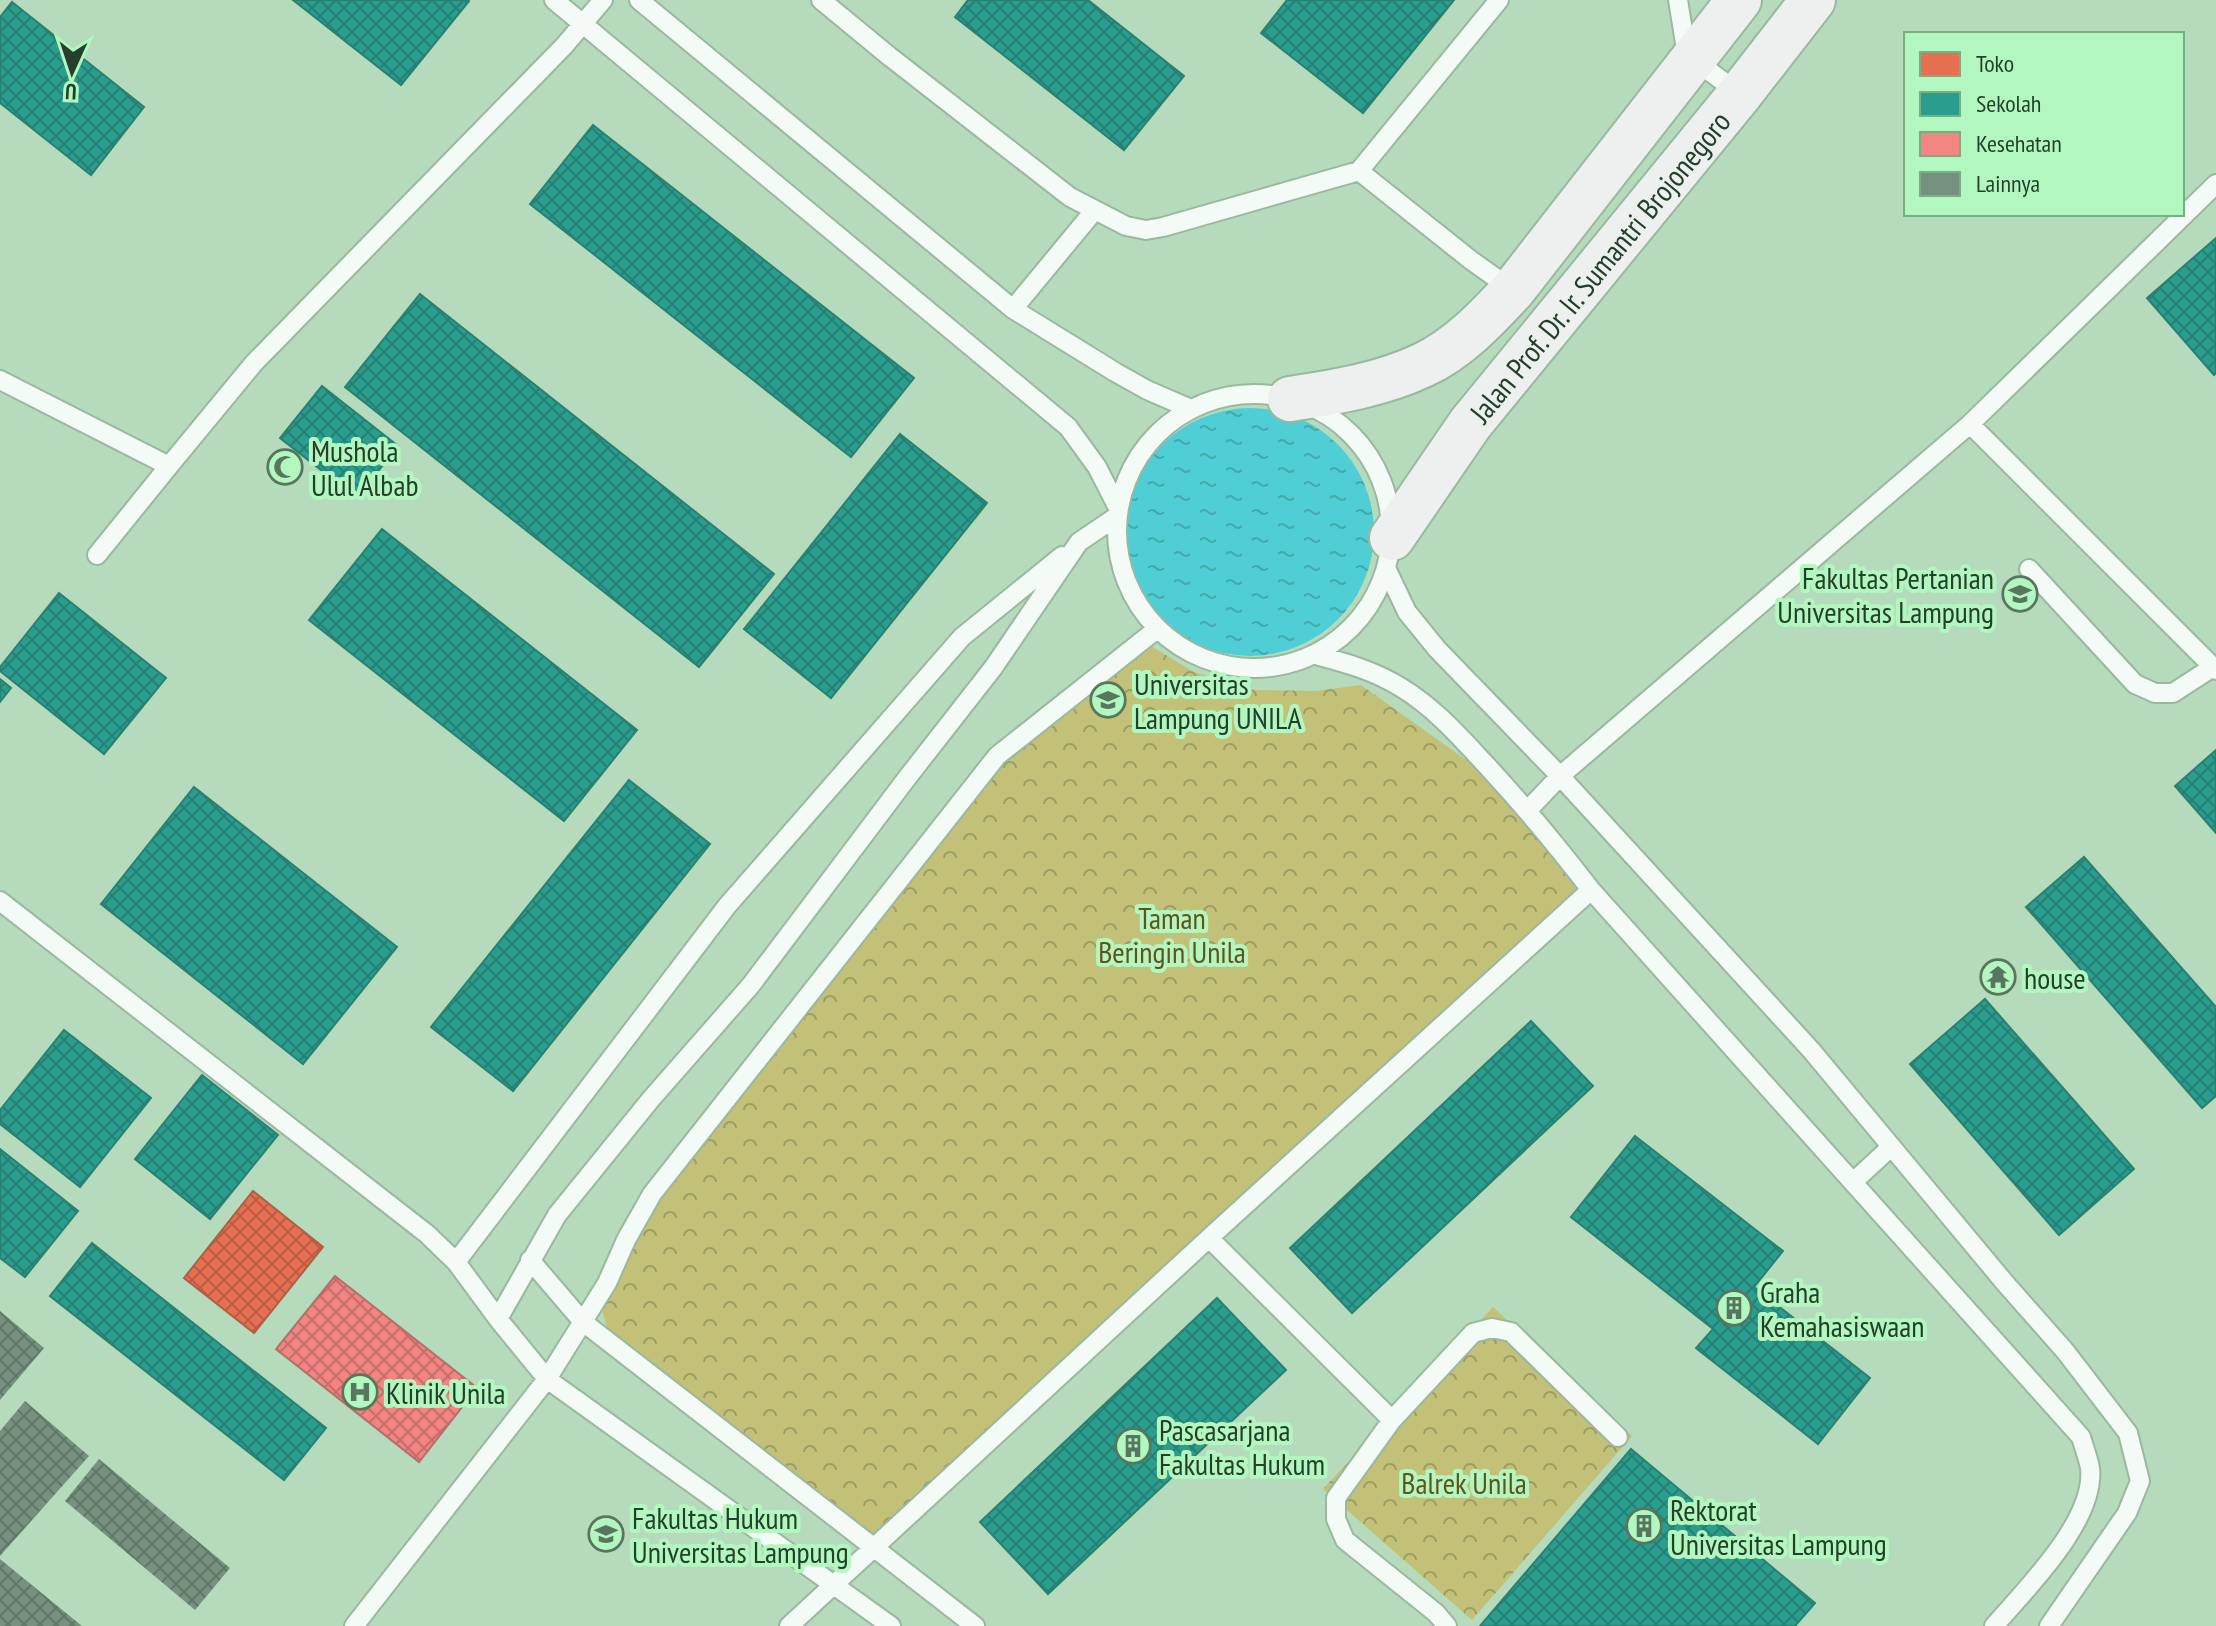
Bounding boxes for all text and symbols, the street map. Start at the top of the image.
north arrow [32,32,112,112]
legend [1904,32,2184,216]
text: Toko [1976,48,2014,79]
text: U [65,78,77,106]
text: Sekolah [1976,88,2041,119]
street label: Jalan Prof. Dr. Ir. Sumantri Brojonegoro [1459,102,1738,431]
text: Kesehatan [1976,128,2062,159]
text: Lainnya [1976,168,2040,199]
place label: Mushola Ulul Albab [311,431,418,504]
mosque icon: Mushola Ulul Albab [266,448,304,486]
place label: Fakultas Pertanian Universitas Lampung [1777,558,1994,631]
school or university icon: Fakultas Pertanian Universitas Lampung [2001,575,2039,613]
place label: Universitas Lampung UNILA [1134,664,1303,737]
school or university icon: Universitas Lampung UNILA [1089,681,1127,719]
park label: Taman Beringin Unila [1098,898,1246,971]
temple icon: house [1979,958,2017,996]
place label: house [2024,958,2086,997]
place label: Graha Kemahasiswaan [1760,1272,1924,1345]
building icon: Graha Kemahasiswaan [1715,1289,1753,1327]
hospital icon: Klinik Unila [341,1373,379,1411]
place label: Klinik Unila [386,1373,506,1412]
place label: Pascasarjana Fakultas Hukum [1159,1410,1325,1483]
building icon: Pascasarjana Fakultas Hukum [1114,1427,1152,1465]
park label: Balrek Unila [1401,1463,1527,1502]
place label: Rektorat Universitas Lampung [1670,1490,1887,1563]
place label: Fakultas Hukum Universitas Lampung [632,1498,849,1571]
building icon: Rektorat Universitas Lampung [1625,1507,1663,1545]
school or university icon: Fakultas Hukum Universitas Lampung [587,1515,625,1553]

